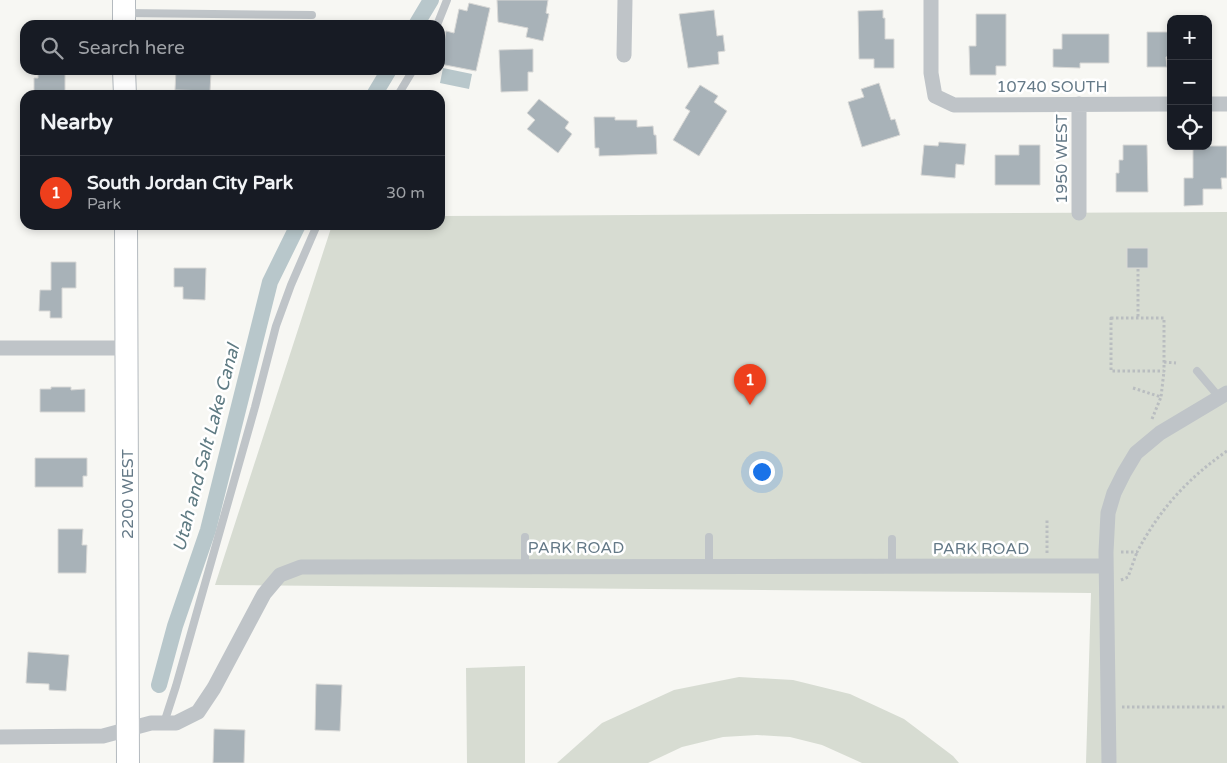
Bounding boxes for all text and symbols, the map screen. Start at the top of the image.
map controls [1167,15,1212,150]
button: + [1167,15,1212,60]
search box [20,20,445,75]
icon: search [38,34,66,62]
text: Search here [78,37,185,59]
button: − [1167,60,1212,105]
street label: 10740 SOUTH [996,77,1108,97]
button: locate [1167,105,1212,150]
text: Nearby [40,110,113,135]
street label: 1950 WEST [1052,114,1072,204]
text: South Jordan City Park [87,172,293,194]
text: 1 [51,183,61,203]
text: 30 m [386,183,425,203]
text: Park [87,194,121,214]
water label: Utah and Salt Lake Canal [168,340,245,554]
pin: 1 [734,364,766,405]
street label: 2200 WEST [118,449,138,539]
your location [749,459,775,485]
street label: PARK ROAD [528,538,624,558]
street label: PARK ROAD [933,539,1029,559]

